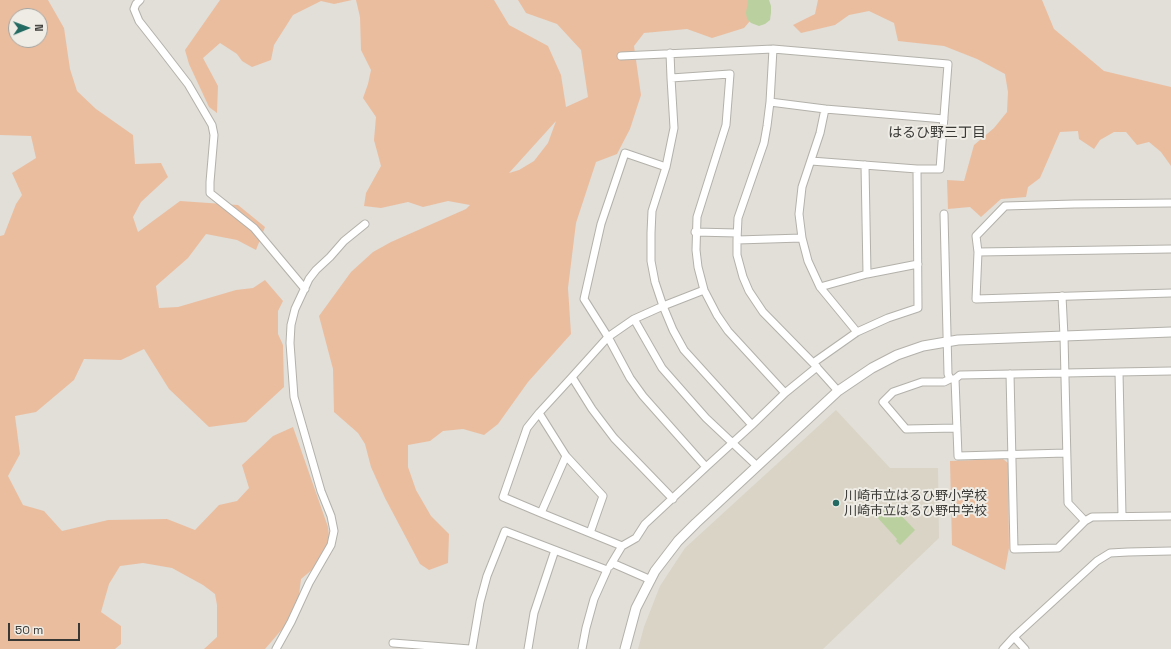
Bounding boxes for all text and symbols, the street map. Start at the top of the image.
north arrow [8,8,48,48]
text: N [32,24,46,32]
district label: はるひ野三丁目 [888,125,986,141]
place label: 川崎市立はるひ野小学校 川崎市立はるひ野中学校 [844,488,987,519]
marker: 川崎市立はるひ野小学校 川崎市立はるひ野中学校 [831,498,841,508]
scale bar [10,615,82,641]
text: 50 m [15,622,43,638]

